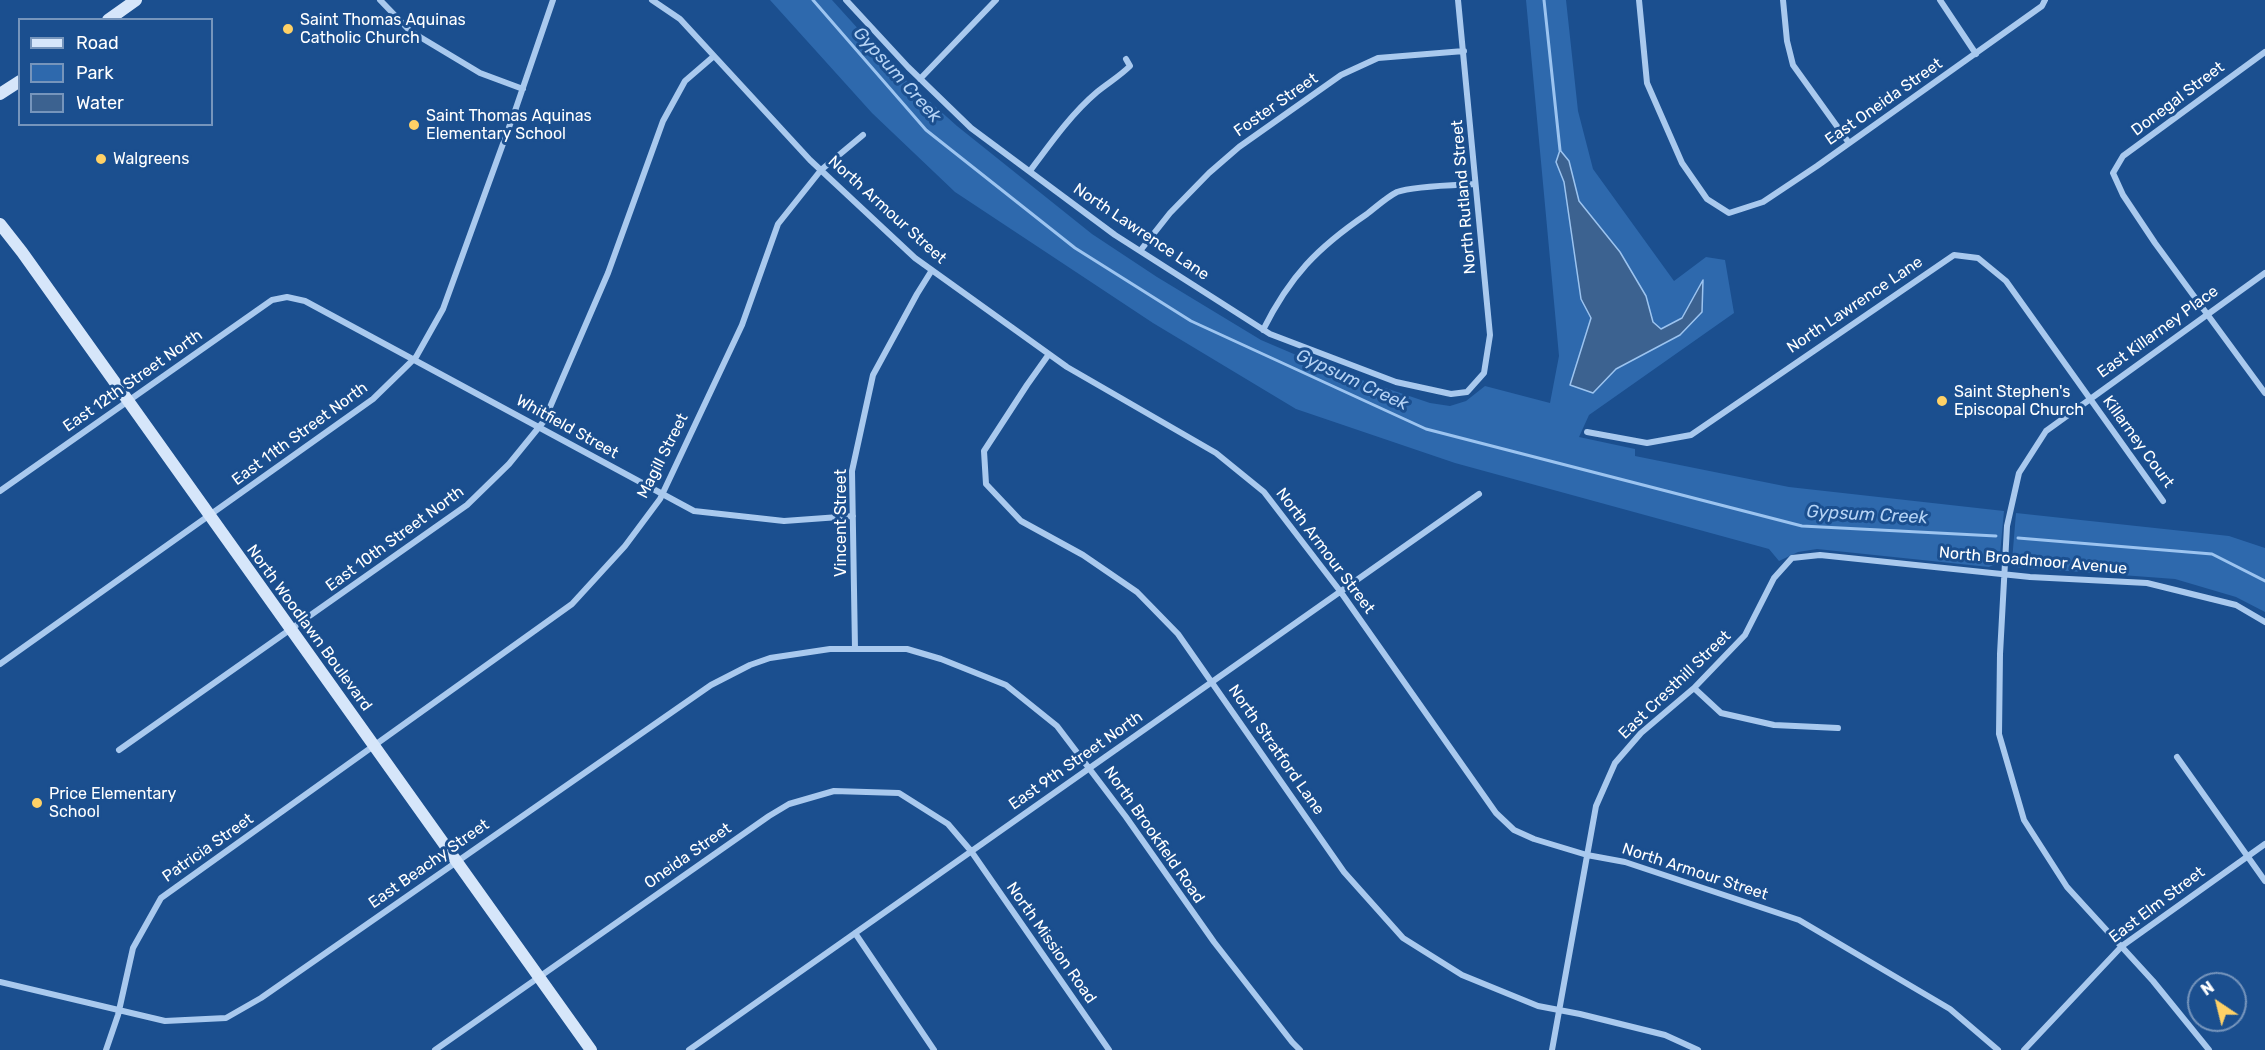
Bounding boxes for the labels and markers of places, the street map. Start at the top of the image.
place label: Saint Thomas Aquinas Catholic Church [300,10,466,48]
marker: Saint Thomas Aquinas Catholic Church [281,22,295,36]
place label: Saint Thomas Aquinas Elementary School [426,106,592,144]
marker: Saint Thomas Aquinas Elementary School [407,118,421,132]
place label: Walgreens [113,149,189,169]
marker: Walgreens [94,152,108,166]
place label: Saint Stephen's Episcopal Church [1954,382,2084,420]
marker: Saint Stephen's Episcopal Church [1935,394,1949,408]
place label: Price Elementary School [49,784,176,822]
marker: Price Elementary School [30,796,44,810]

